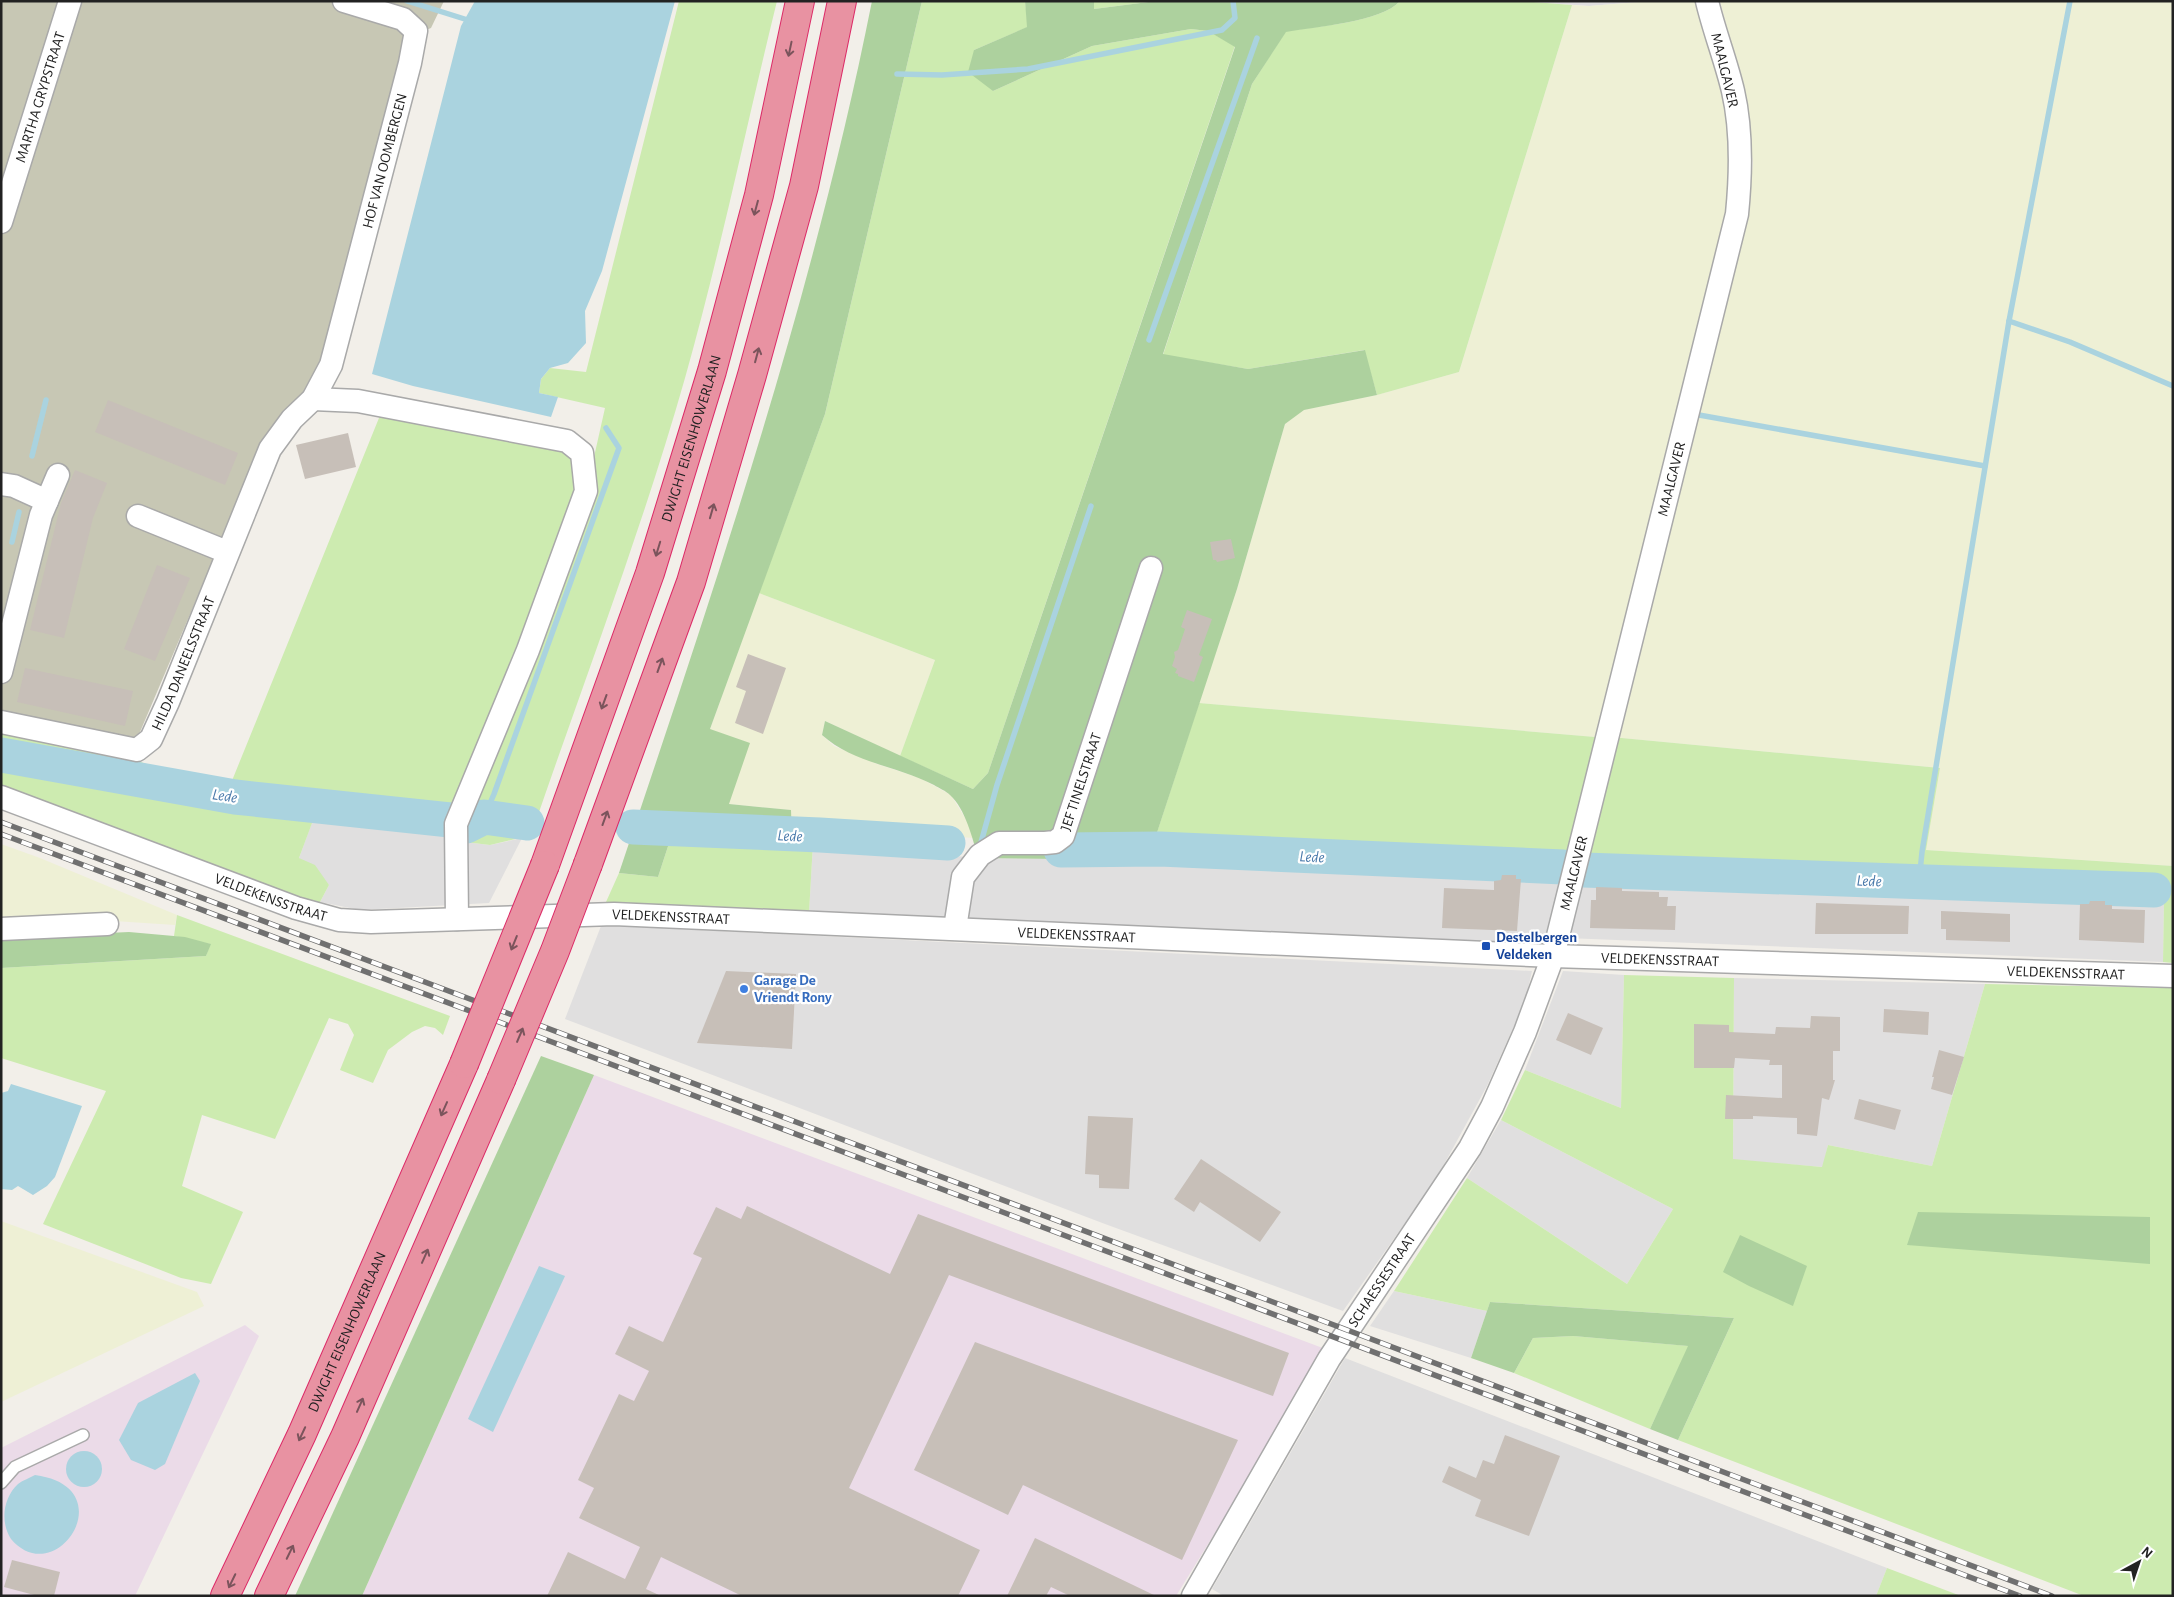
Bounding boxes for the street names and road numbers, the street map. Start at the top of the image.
street label: MARTHA GRYPSTRAAT [13,29,68,164]
street label: MAALGAVER [1708,31,1741,109]
street label: HOF VAN OOMBERGEN [360,92,410,230]
street label: DWIGHT EISENHOWERLAAN [659,354,724,524]
street label: MAALGAVER [1655,440,1688,518]
street label: HILDA DANEELSSTRAAT [149,593,218,733]
street label: JEF TINELSTRAAT [1058,730,1105,833]
street label: MAALGAVER [1558,834,1591,912]
street label: VELDEKENSSTRAAT [212,871,329,924]
street label: VELDEKENSSTRAAT [612,907,731,927]
street label: VELDEKENSSTRAAT [1017,925,1136,945]
street label: VELDEKENSSTRAAT [1601,951,1720,969]
street label: VELDEKENSSTRAAT [2006,964,2126,982]
street label: SCHAESSESTRAAT [1346,1231,1419,1330]
street label: DWIGHT EISENHOWERLAAN [306,1249,389,1414]

